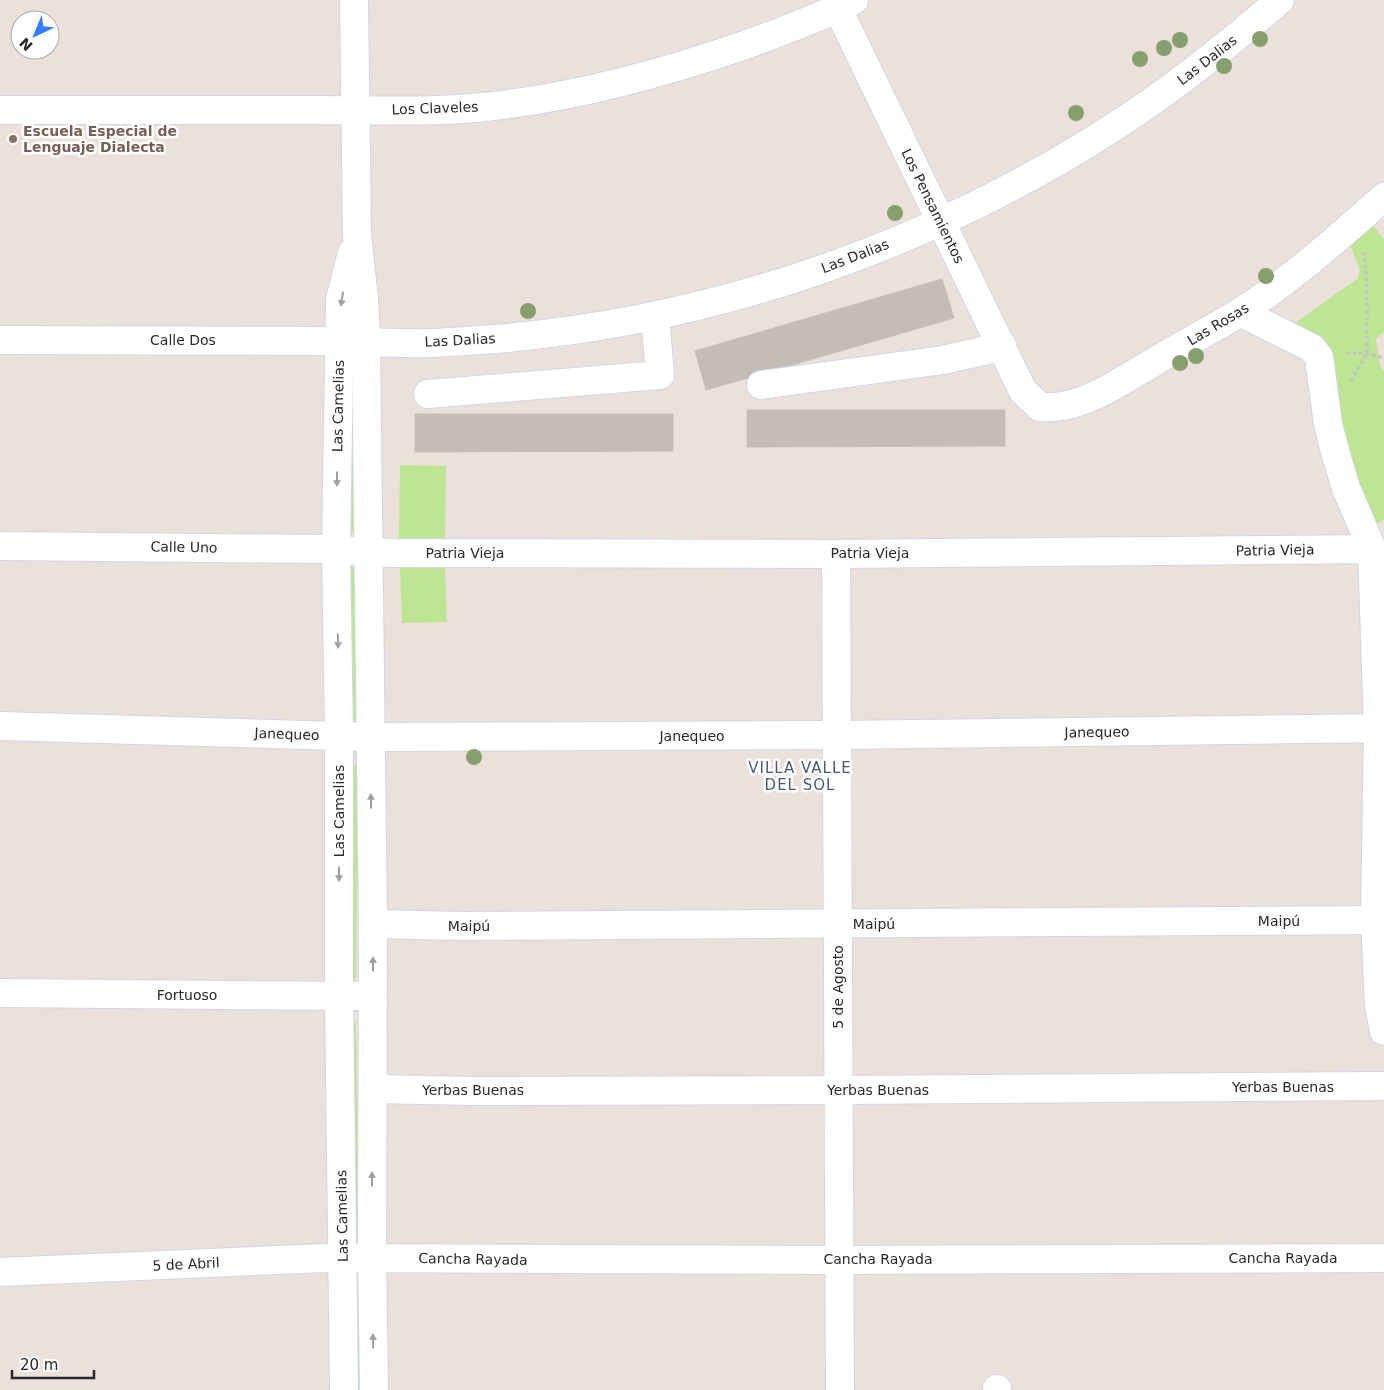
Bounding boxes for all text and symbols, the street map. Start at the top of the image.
north arrow [10,10,60,60]
street label: Las Dalias [1174,32,1240,88]
text: N [16,35,36,54]
street label: Los Claveles [391,98,479,118]
place label: Escuela Especial de Lenguaje Dialecta [23,123,177,155]
marker: Escuela Especial de Lenguaje Dialecta [7,133,19,145]
street label: Los Pensamientos [898,146,968,266]
street label: Las Dalias [819,236,891,276]
one-way arrow [337,291,345,307]
street label: Las Rosas [1184,299,1252,349]
street label: Las Dalias [424,330,496,350]
street label: Calle Dos [150,332,216,348]
street label: Las Camelias [329,360,347,452]
one-way arrow [333,471,341,487]
street label: Calle Uno [150,538,218,556]
street label: Patria Vieja [1235,541,1315,559]
street label: Patria Vieja [426,545,504,561]
street label: Patria Vieja [831,545,909,561]
one-way arrow [334,634,342,650]
street label: Janequeo [1063,723,1130,741]
street label: Janequeo [253,725,320,743]
street label: Janequeo [658,728,725,744]
district label: VILLA VALLE DEL SOL [748,759,852,794]
street label: Las Camelias [331,765,347,857]
one-way arrow [367,793,375,809]
one-way arrow [335,866,343,882]
street label: Maipú [1258,913,1300,929]
street label: Maipú [853,916,895,932]
street label: Maipú [448,918,490,934]
street label: 5 de Agosto [830,945,846,1029]
one-way arrow [369,956,377,972]
street label: Fortuoso [157,987,217,1003]
street label: Yerbas Buenas [1231,1079,1334,1095]
street label: Yerbas Buenas [421,1082,524,1098]
street label: Yerbas Buenas [826,1082,929,1098]
street label: Las Camelias [333,1170,351,1262]
one-way arrow [368,1171,376,1187]
street label: Cancha Rayada [418,1250,528,1268]
street label: Cancha Rayada [1228,1250,1338,1266]
street label: Cancha Rayada [823,1251,933,1267]
street label: 5 de Abril [152,1254,220,1274]
one-way arrow [369,1333,377,1349]
scale bar [12,1348,95,1380]
text: 20 m [20,1356,58,1374]

